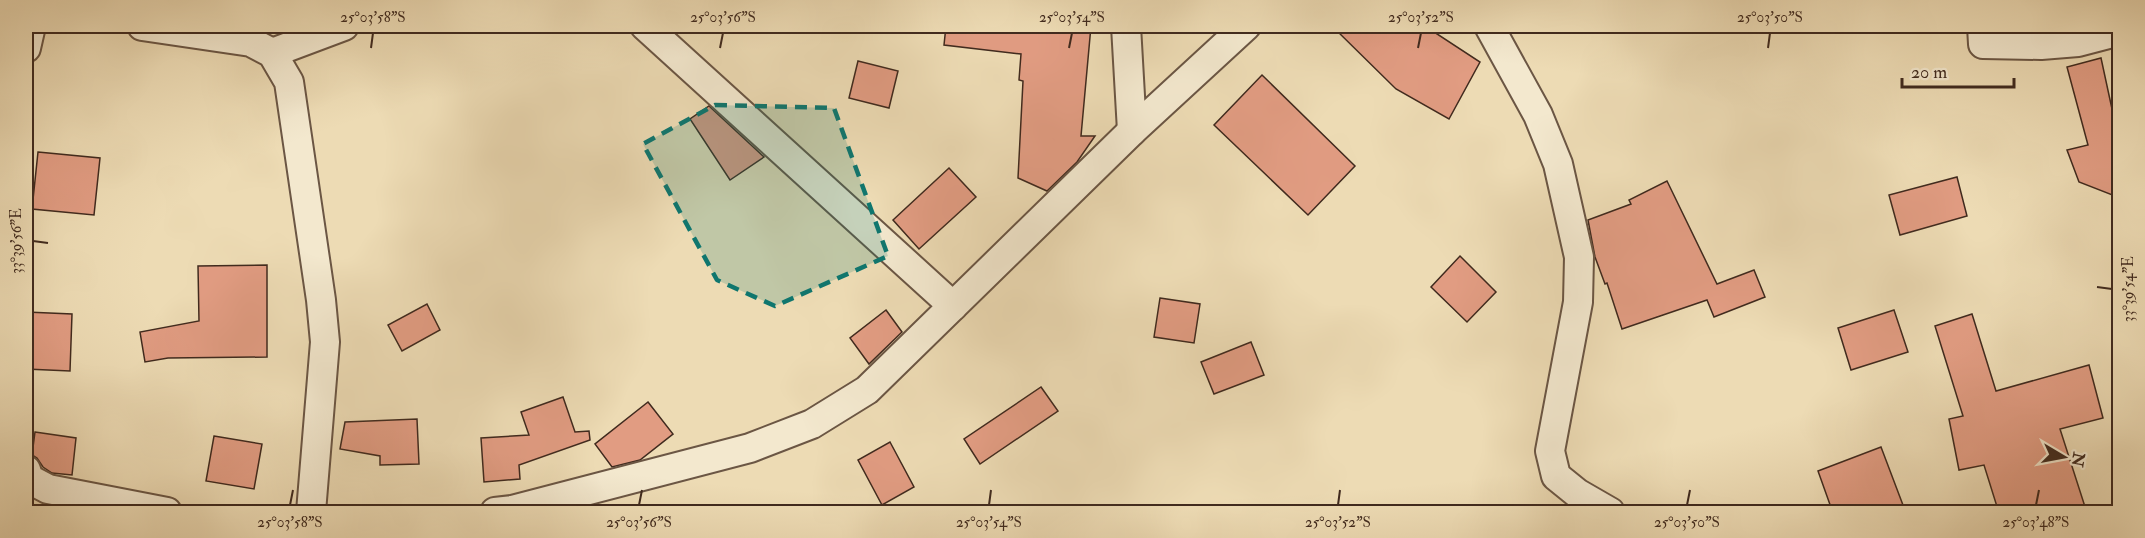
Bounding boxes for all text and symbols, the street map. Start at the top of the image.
text: 25°03'58"S [340,8,406,27]
text: 25°03'56"S [690,8,756,27]
text: 25°03'54"S [1039,8,1105,27]
text: 25°03'52"S [1388,8,1454,27]
text: 25°03'50"S [1737,8,1803,27]
scale bar [1902,51,2014,89]
text: 20 m [1911,61,1947,84]
text: 33°39'56"E [7,208,26,274]
text: 33°39'54"E [2119,256,2138,322]
north arrow [2034,427,2094,487]
text: N [2067,450,2089,469]
text: 25°03'58"S [257,513,323,532]
text: 25°03'56"S [606,513,672,532]
text: 25°03'54"S [956,513,1022,532]
text: 25°03'52"S [1305,513,1371,532]
text: 25°03'50"S [1654,513,1720,532]
text: 25°03'48"S [2003,513,2069,532]

